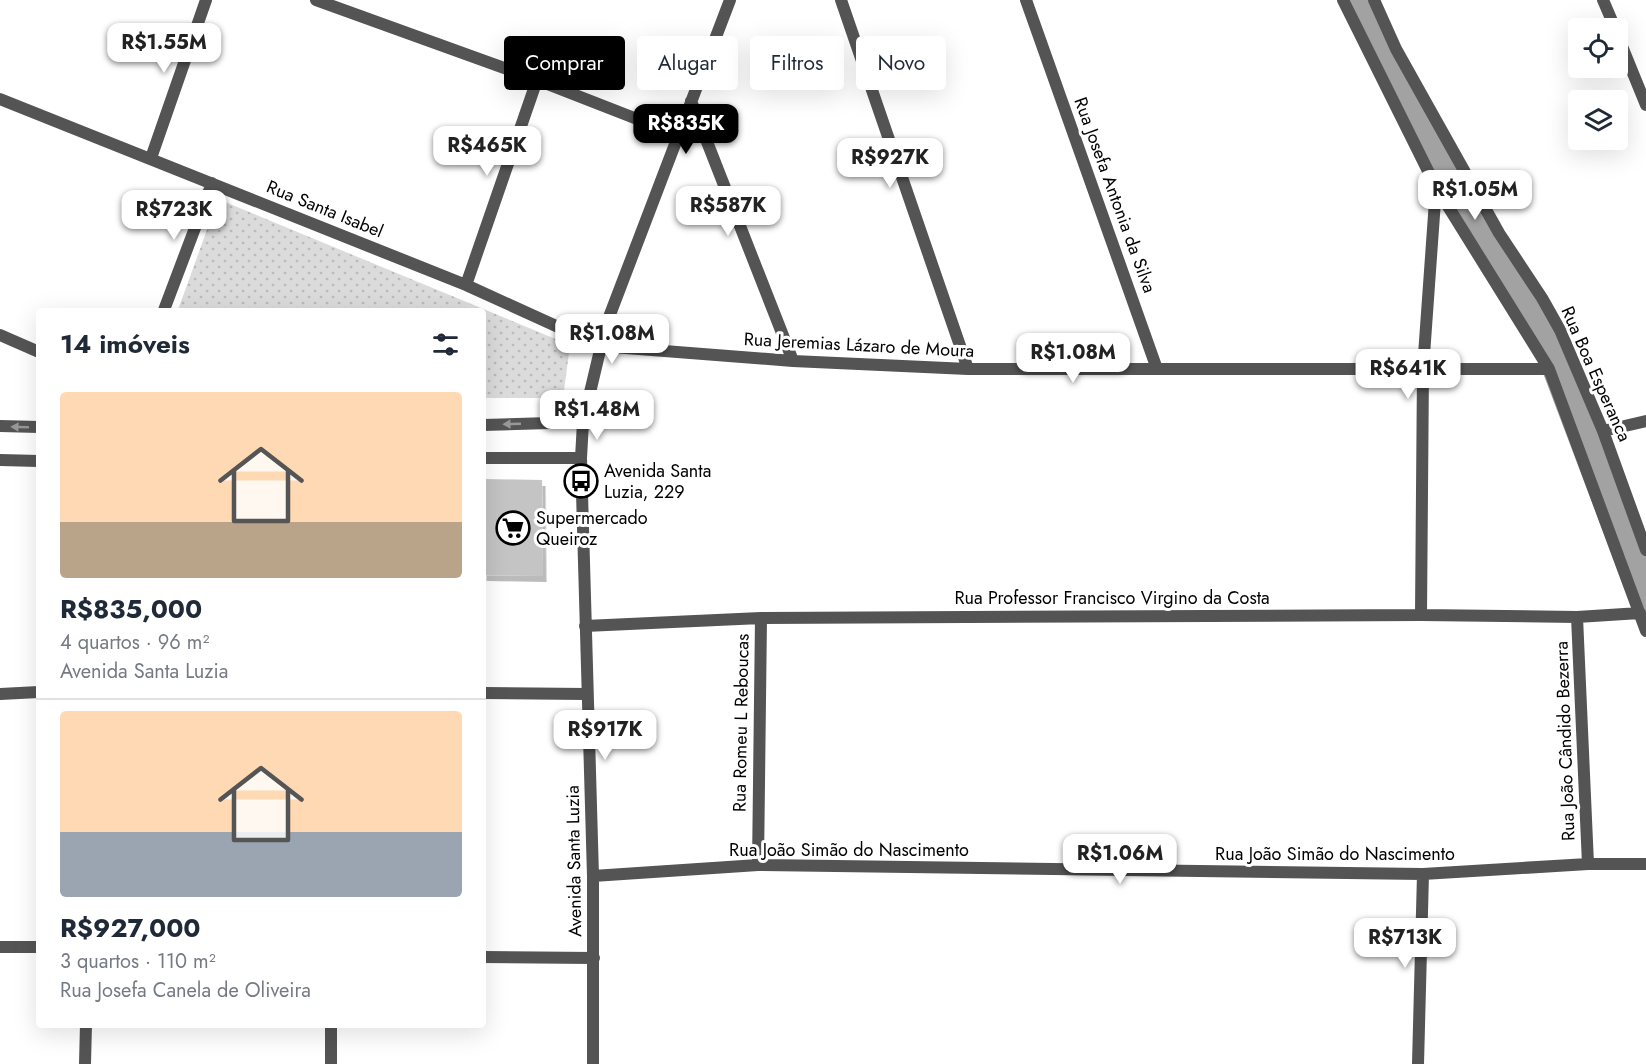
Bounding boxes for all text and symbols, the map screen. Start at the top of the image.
map controls [1568,18,1628,150]
button: locate [1568,18,1628,78]
pin: R$1.55M [109,23,219,74]
text: R$1.55M [121,28,207,57]
chip: Comprar [504,36,625,90]
chip: Alugar [637,36,738,90]
chip: Filtros [750,36,844,90]
chip: Novo [856,36,946,90]
button: layers [1568,90,1628,150]
street label: Rua Josefa Antonia da Silva [1067,93,1163,297]
pin: R$835K [637,104,735,155]
text: R$835K [647,109,725,138]
pin: R$465K [438,126,536,177]
text: R$465K [447,131,527,160]
pin: R$927K [841,138,939,189]
text: R$927K [851,143,929,172]
pin: R$1.05M [1420,170,1530,221]
street label: Rua Santa Isabel [263,174,387,244]
text: R$1.05M [1432,175,1518,204]
pin: R$587K [679,186,777,237]
pin: R$723K [125,190,223,241]
text: R$587K [690,191,766,220]
text: R$723K [136,195,212,224]
street label: Rua Boa Esperanca [1554,302,1638,446]
pin: R$1.08M [557,314,667,365]
text: R$1.08M [569,319,655,348]
text: 14 imóveis [60,325,190,363]
street label: Rua Jeremias Lázaro de Moura [743,326,975,364]
icon: filters [429,328,462,361]
pin: R$1.08M [1018,333,1128,384]
text: R$1.08M [1030,338,1116,367]
pin: R$641K [1359,349,1457,400]
text: R$641K [1370,354,1446,383]
pin: R$1.48M [542,390,652,441]
text: R$1.48M [554,395,640,424]
one-way arrow [503,420,522,429]
one-way arrow [10,422,29,431]
icon: home [207,431,315,539]
place label: Avenida Santa Luzia, 229 [604,458,711,505]
bus stop icon: Avenida Santa Luzia, 229 [563,463,599,499]
place label: Supermercado Queiroz [536,505,648,552]
supermarket icon: Supermercado Queiroz [495,510,531,546]
street label: Rua Professor Francisco Virgino da Costa [954,585,1270,611]
text: R$835,000 [60,590,202,628]
text: 4 quartos · 96 m² [60,628,209,657]
street label: Rua Romeu L Reboucas [726,634,756,812]
street label: Rua João Cândido Bezerra [1549,641,1581,841]
text: Avenida Santa Luzia [60,657,228,686]
pin: R$917K [556,710,654,761]
text: R$917K [568,715,642,744]
icon: home [207,750,315,858]
street label: Avenida Santa Luzia [560,785,588,937]
pin: R$1.06M [1065,834,1175,885]
street label: Rua João Simão do Nascimento [729,837,969,863]
text: R$1.06M [1077,839,1163,868]
street label: Rua João Simão do Nascimento [1215,841,1455,867]
text: R$927,000 [60,909,201,947]
pin: R$713K [1356,918,1454,969]
text: R$713K [1368,923,1442,952]
text: 3 quartos · 110 m² [60,947,216,976]
text: Rua Josefa Canela de Oliveira [60,976,311,1005]

